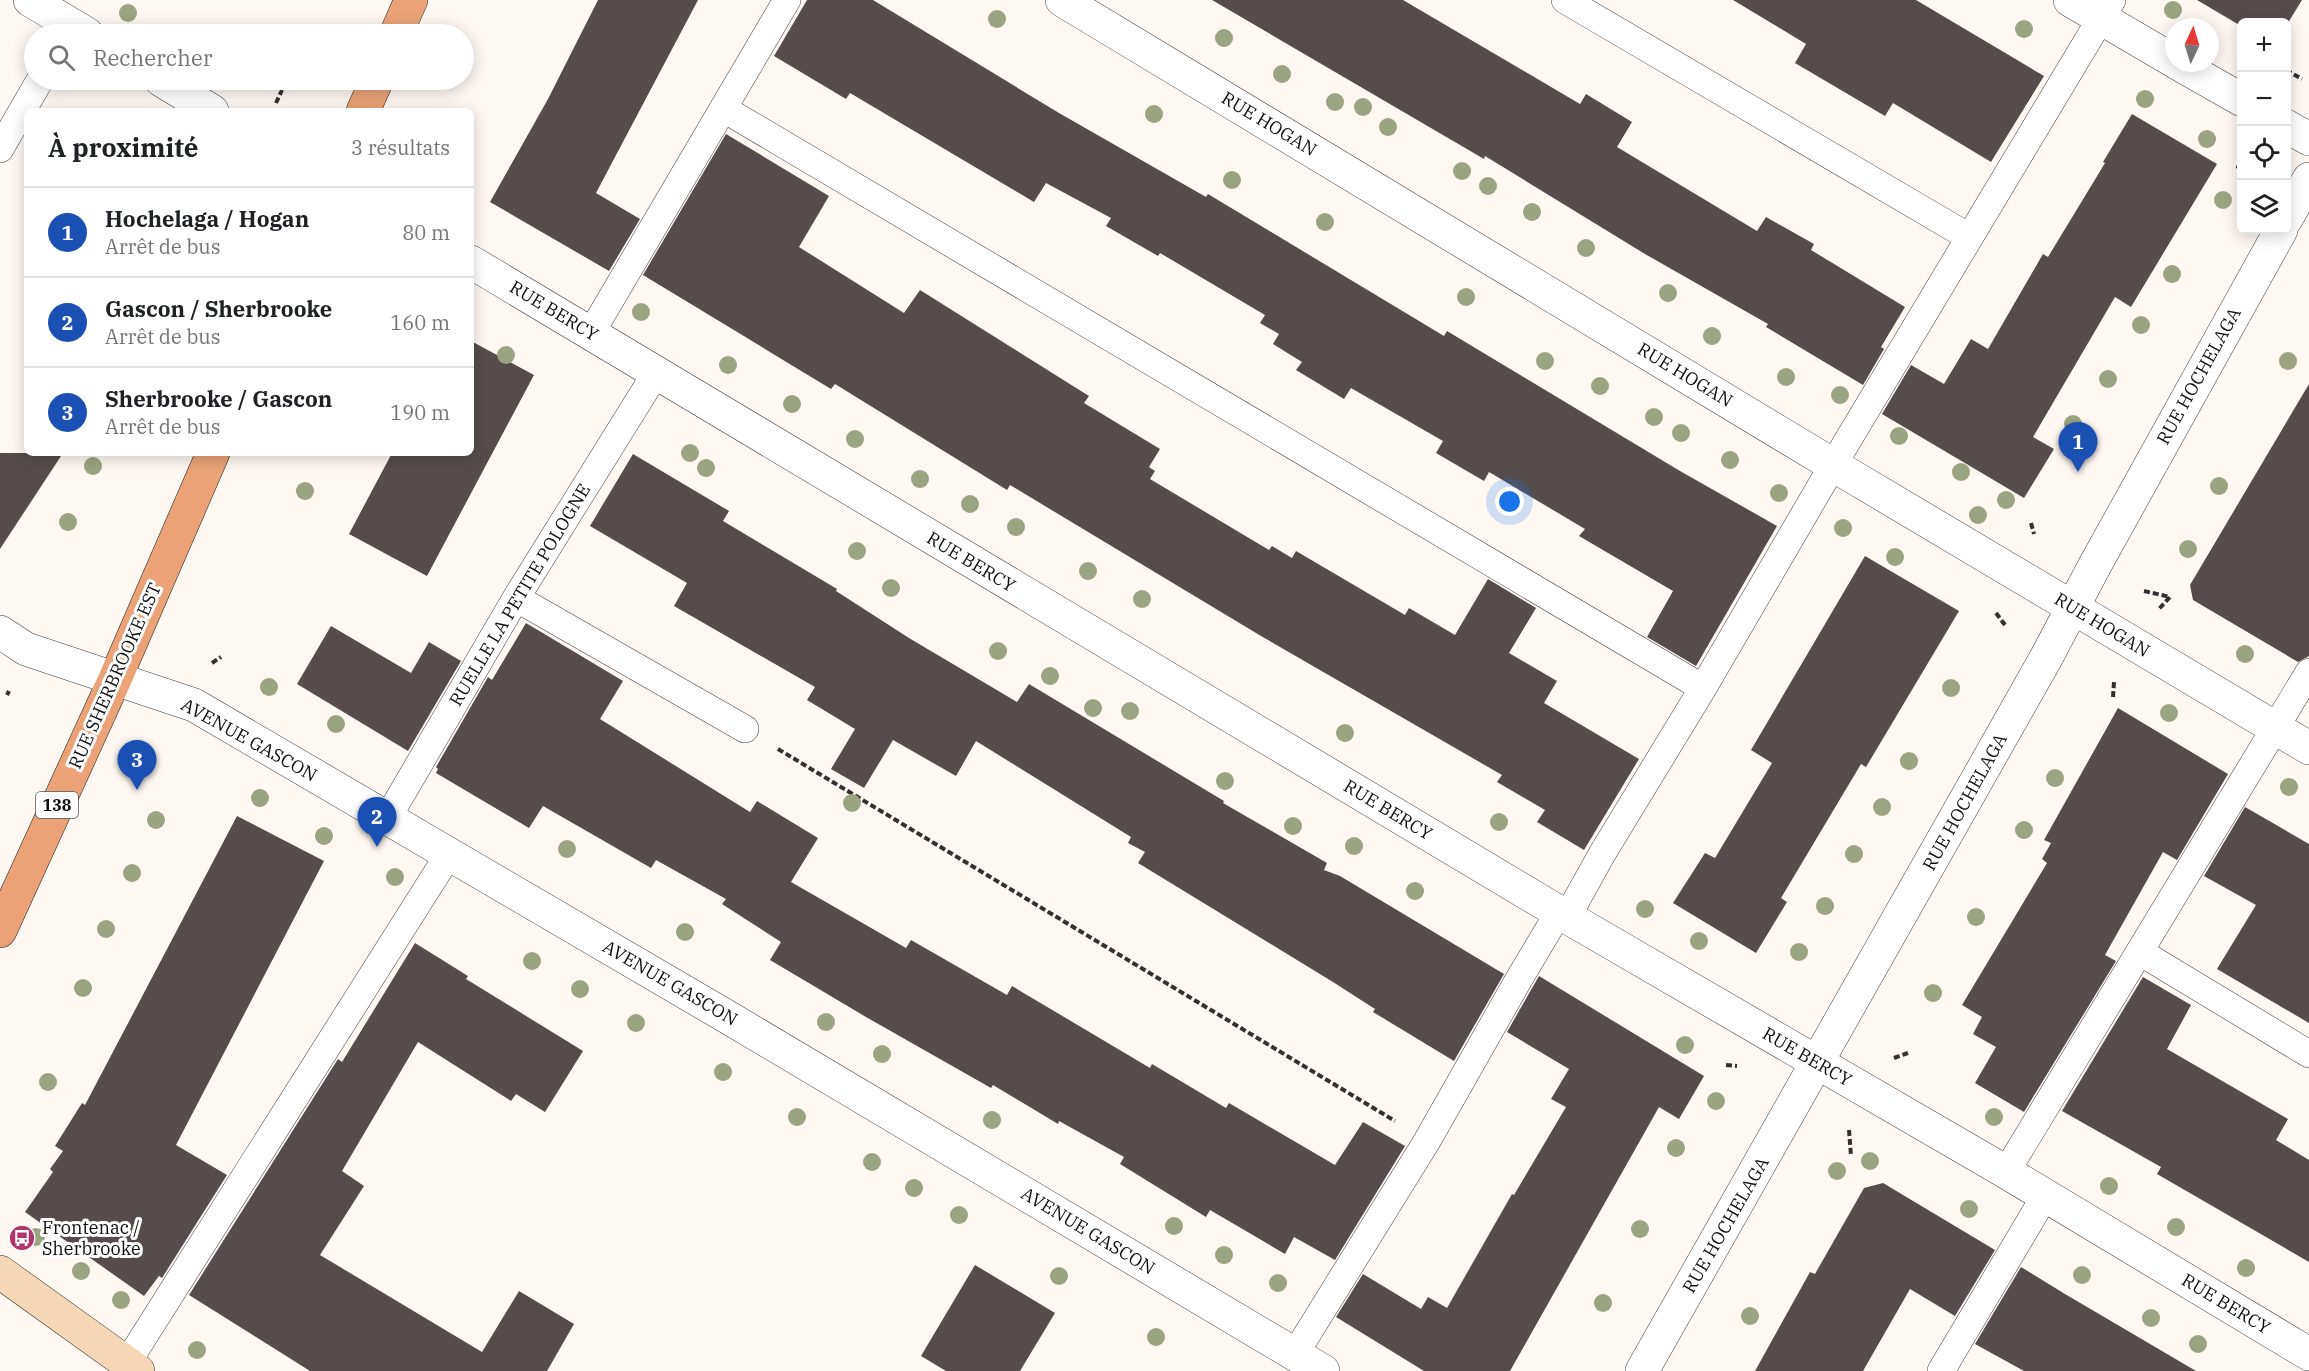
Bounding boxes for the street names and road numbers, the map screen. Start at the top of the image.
street label: RUE HOGAN [1217,86,1321,161]
street label: RUE BERCY [506,275,603,346]
street label: RUE HOCHELAGA [2151,303,2246,448]
street label: RUE HOGAN [1633,337,1737,412]
street label: RUELLE LA PETITE POLOGNE [444,479,595,710]
street label: RUE BERCY [923,526,1020,597]
street label: RUE SHERBROOKE EST [63,579,166,772]
street label: RUE HOGAN [2050,587,2154,662]
street label: AVENUE GASCON [177,693,321,786]
street label: RUE HOCHELAGA [1917,729,2012,874]
street label: RUE BERCY [1340,774,1437,845]
road number: 138 [36,792,78,818]
street label: AVENUE GASCON [599,935,742,1031]
street label: RUE BERCY [1758,1022,1857,1092]
street label: RUE HOCHELAGA [1677,1152,1774,1297]
street label: AVENUE GASCON [1017,1182,1159,1280]
street label: RUE BERCY [2178,1268,2275,1339]

